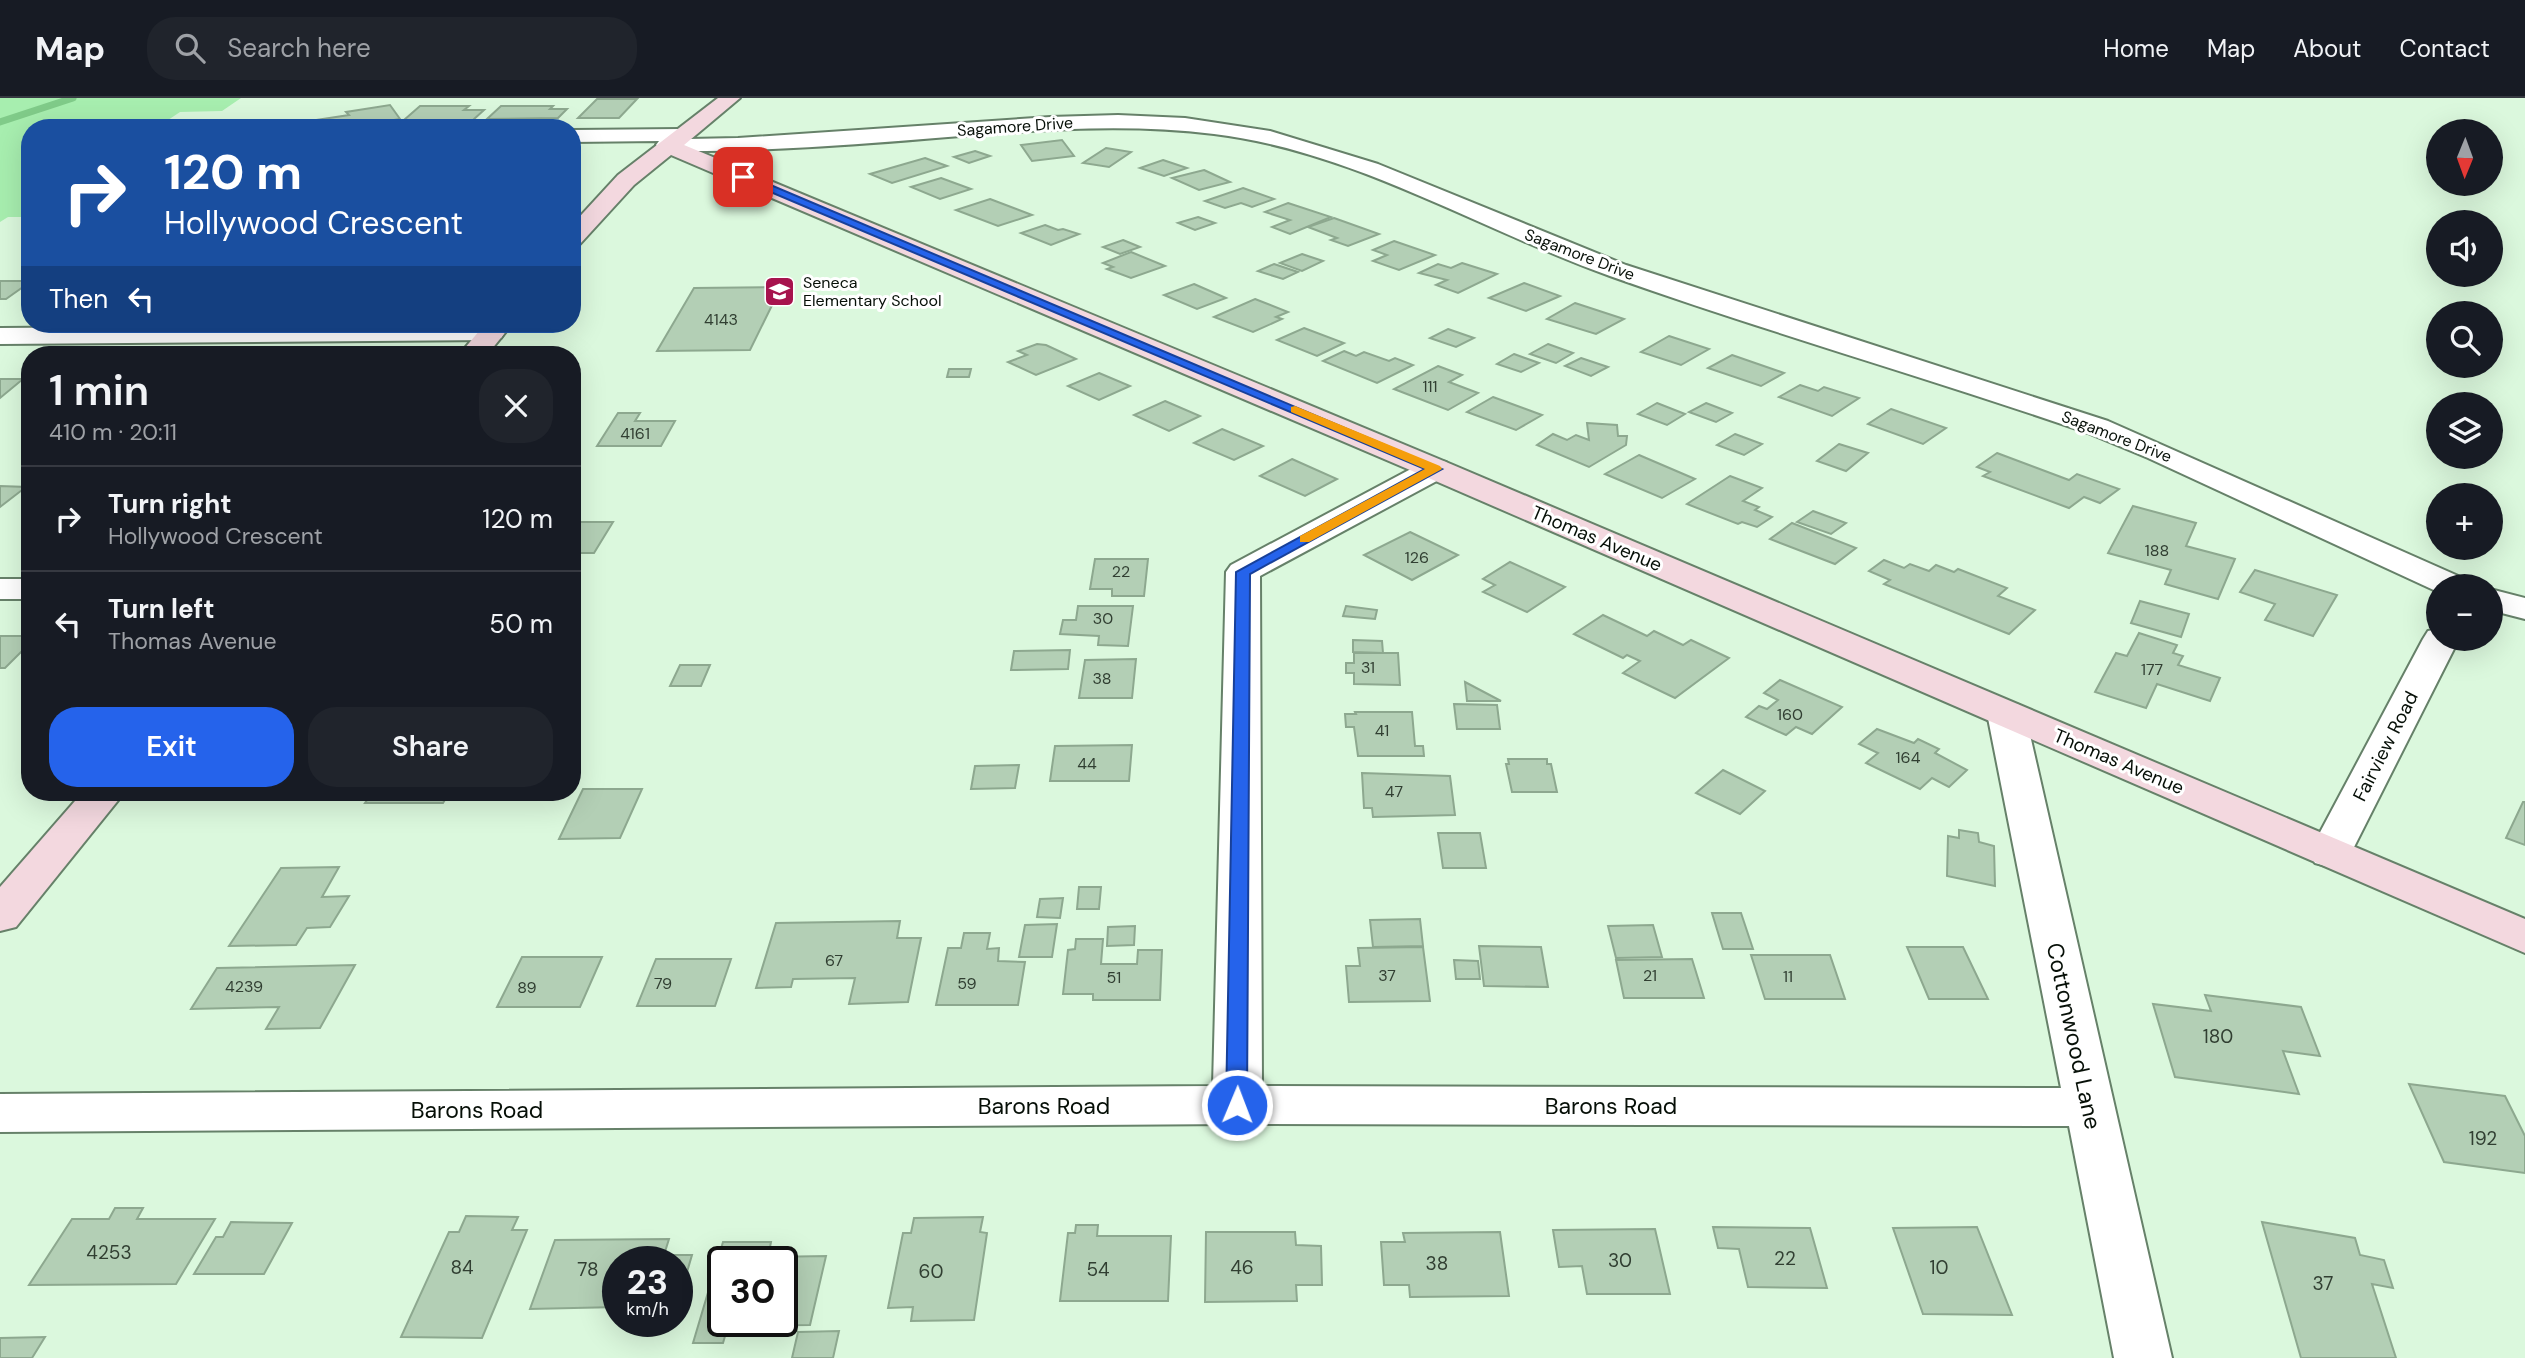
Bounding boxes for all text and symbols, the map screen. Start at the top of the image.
search box [147,17,637,80]
text: Map [35,27,105,70]
icon: search [171,29,209,67]
text: Search here [227,31,371,65]
text: Home [2103,33,2169,64]
text: Map [2207,33,2255,64]
text: About [2293,33,2362,64]
text: Contact [2400,33,2490,64]
street label: Sagamore Drive [956,112,1074,141]
north arrow [2426,119,2502,196]
map controls [2426,119,2503,651]
text: 120 m [164,140,302,204]
icon: right [49,147,140,238]
pin [713,147,773,207]
icon: arrive [724,158,762,196]
text: Hollywood Crescent [164,202,463,244]
button: sound [2426,210,2503,287]
street label: Sagamore Drive [1522,224,1638,285]
place label: Seneca Elementary School [803,272,941,311]
school or university icon: Seneca Elementary School [763,274,797,308]
icon: left [122,280,160,318]
text: Then [49,282,108,316]
button: search [2426,301,2503,378]
house number: 4143 [704,309,738,330]
text: 1 min [49,363,149,418]
button: close [479,369,553,443]
house number: 111 [1423,376,1437,397]
button: layers [2426,392,2503,469]
street label: Sagamore Drive [2059,406,2175,467]
text: 410 m · 20:11 [49,417,177,447]
house number: 4161 [620,423,650,444]
button: + [2426,483,2503,560]
text: Turn right [108,487,232,521]
icon: right [49,500,87,538]
street label: Thomas Avenue [1528,500,1666,577]
text: 120 m [482,502,553,536]
text: Hollywood Crescent [108,521,323,551]
house number: 188 [2145,540,2169,561]
house number: 126 [1405,547,1429,568]
house number: 22 [1112,561,1130,582]
button: − [2426,574,2503,651]
text: Turn left [108,592,215,626]
icon: left [49,605,87,643]
text: 50 m [489,607,553,641]
house number: 30 [1093,608,1113,629]
text: Thomas Avenue [108,626,277,656]
house number: 31 [1361,657,1375,678]
house number: 177 [2141,659,2163,680]
house number: 38 [1092,668,1112,689]
street label: Fairview Road [2347,687,2424,805]
house number: 160 [1777,704,1803,725]
button: Exit [49,707,294,787]
button: Share [308,707,553,787]
house number: 41 [1375,720,1389,741]
street label: Thomas Avenue [2050,723,2188,800]
house number: 164 [1896,747,1921,768]
house number: 44 [1077,753,1097,774]
house number: 47 [1385,781,1403,802]
street label: Cottonwood Lane [2040,940,2108,1132]
house number: 67 [825,950,843,971]
house number: 37 [1378,965,1396,986]
house number: 21 [1643,965,1657,986]
house number: 11 [1783,966,1793,987]
house number: 51 [1107,967,1121,988]
house number: 79 [654,973,672,994]
house number: 59 [957,973,977,994]
house number: 4239 [225,976,263,997]
house number: 89 [517,977,537,998]
house number: 180 [2203,1024,2233,1049]
position arrow [1200,1068,1274,1142]
street label: Barons Road [978,1091,1110,1121]
street label: Barons Road [1545,1091,1677,1121]
street label: Barons Road [411,1095,543,1125]
house number: 192 [2469,1126,2497,1151]
house number: 4253 [86,1240,132,1265]
speed limit sign: 30 [707,1246,798,1337]
house number: 22 [1774,1246,1796,1271]
house number: 30 [1608,1248,1632,1273]
house number: 38 [1426,1251,1448,1276]
house number: 84 [450,1255,474,1280]
house number: 46 [1230,1255,1254,1280]
house number: 10 [1930,1255,1948,1280]
house number: 78 [577,1257,599,1282]
house number: 54 [1086,1257,1110,1282]
text: 23 [627,1259,668,1305]
house number: 60 [919,1259,943,1284]
house number: 37 [2312,1271,2334,1296]
text: km/h [626,1297,669,1321]

